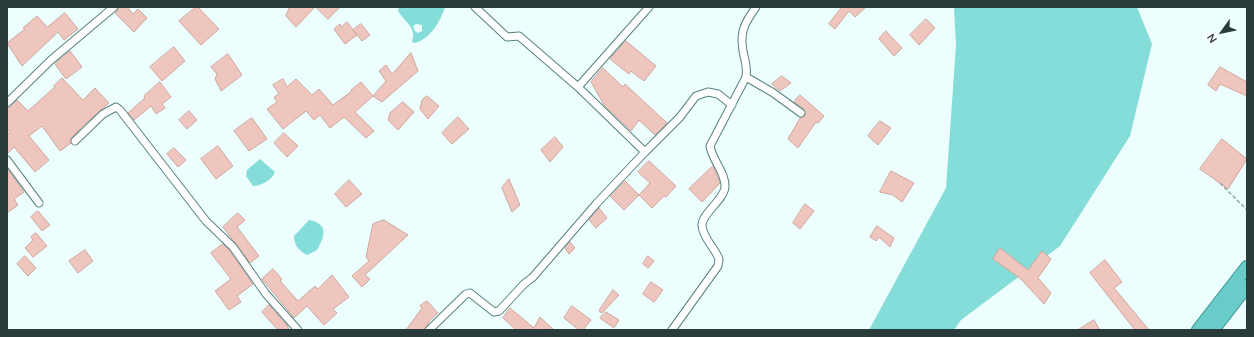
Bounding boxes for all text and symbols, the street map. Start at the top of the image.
north arrow [1202,12,1242,52]
text: N [1204,31,1220,46]

